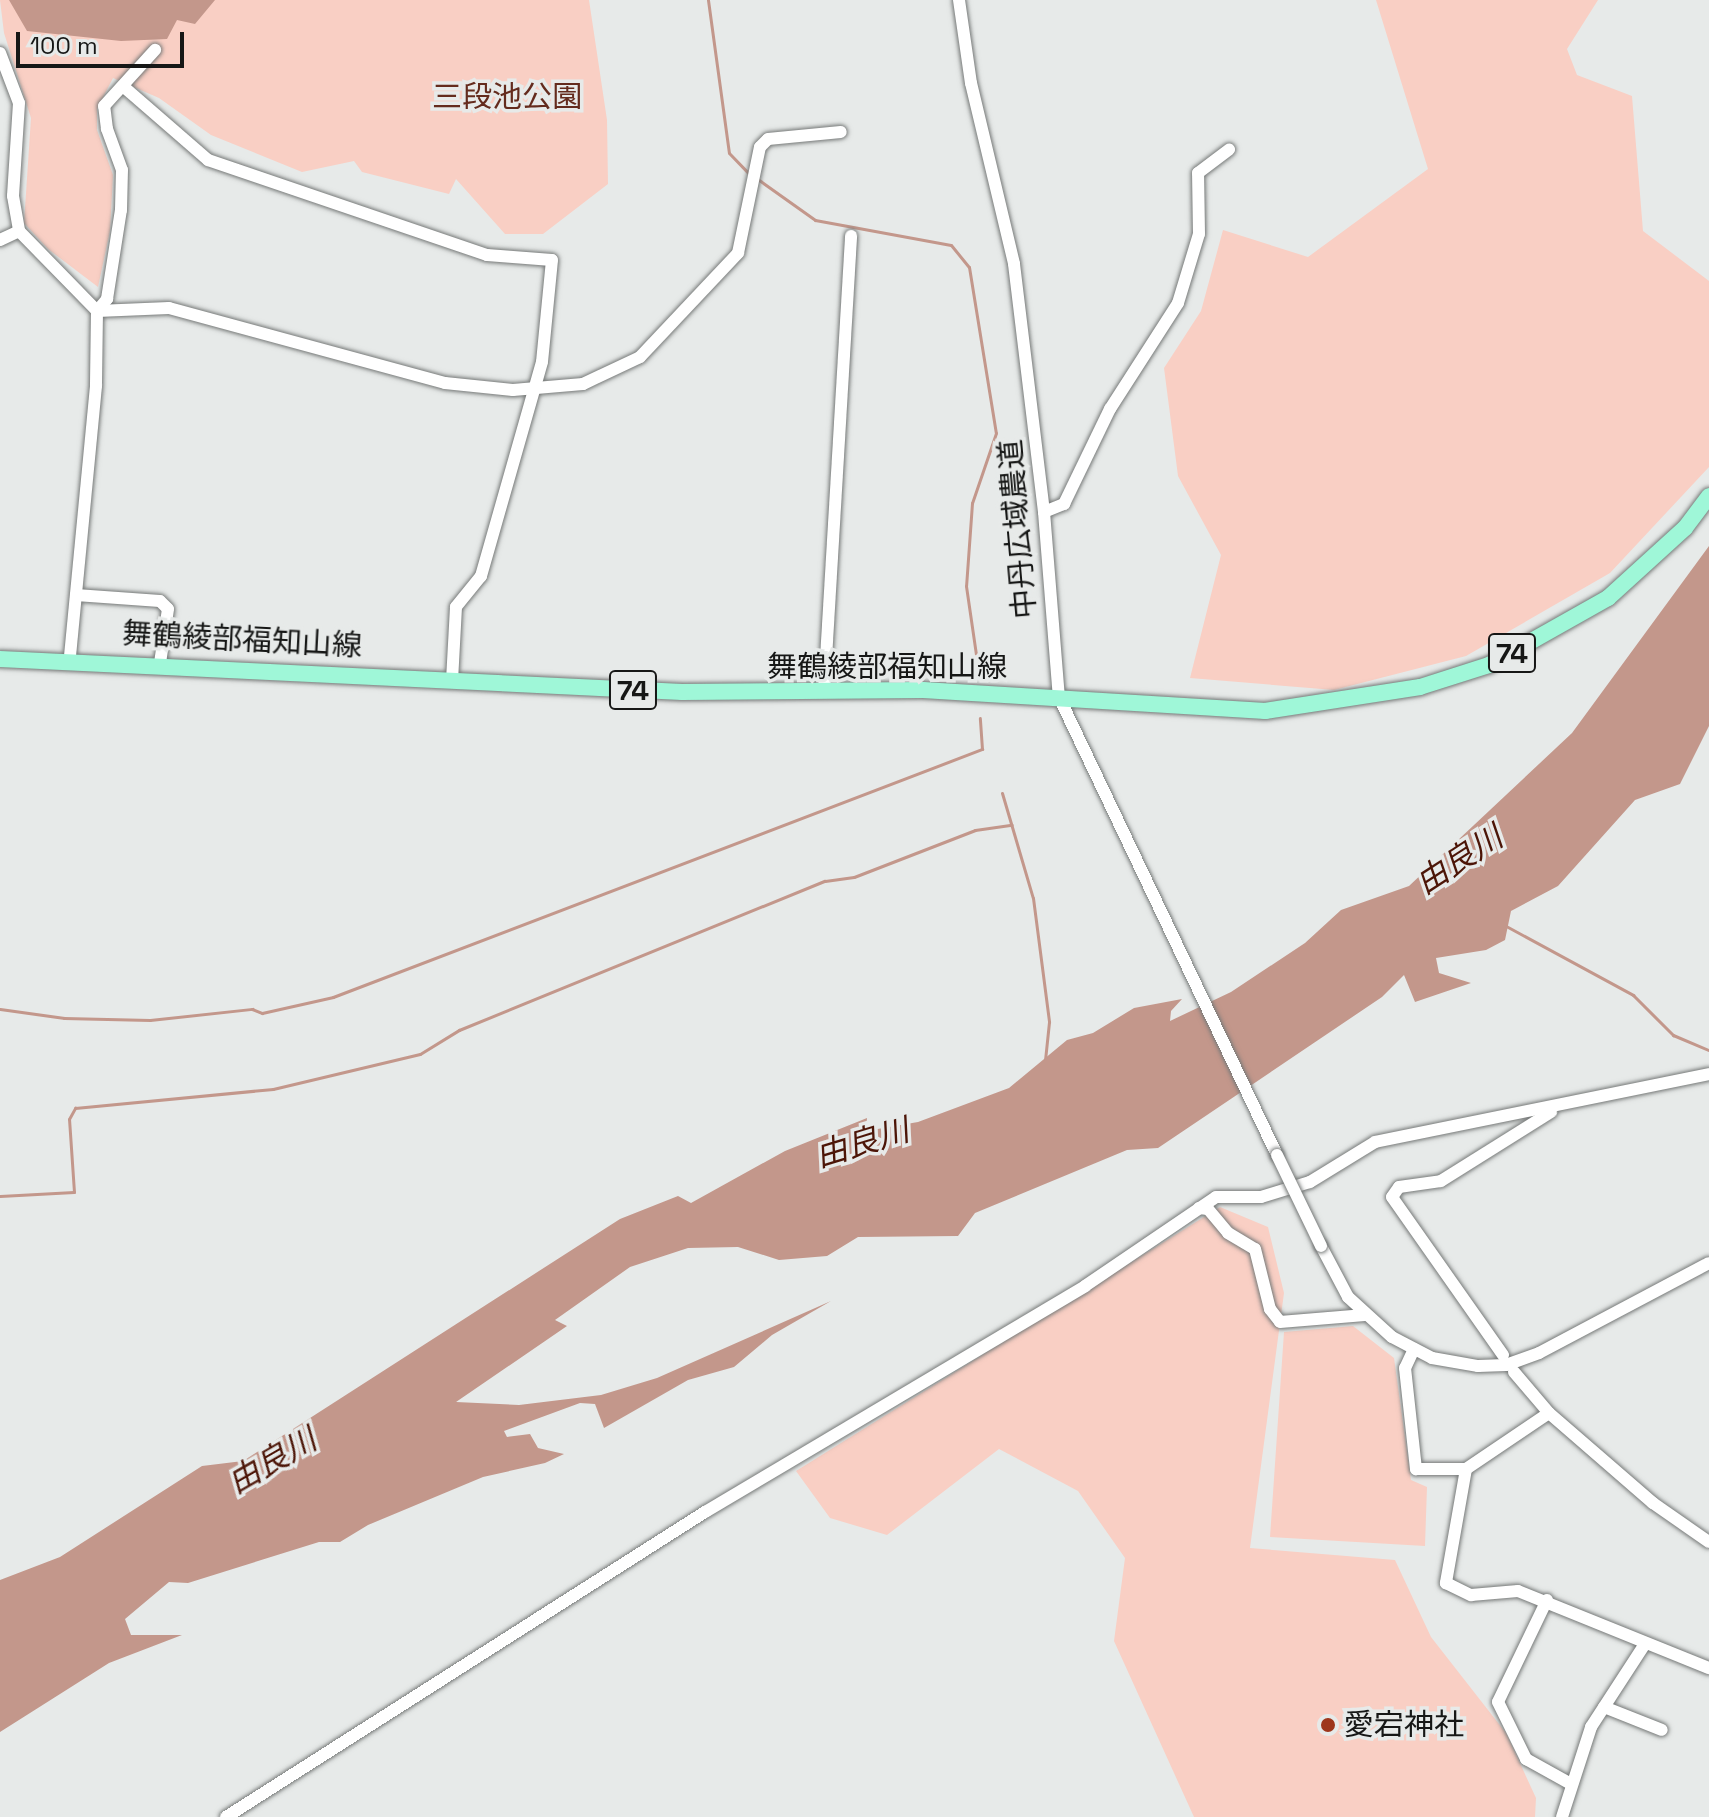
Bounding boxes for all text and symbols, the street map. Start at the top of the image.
scale bar [20,16,188,66]
text: 100 m [30,30,98,61]
park label: 三段池公園 [432,79,582,115]
street label: 中丹広域農道 [992,438,1044,620]
street label: 舞鶴綾部福知山線 [121,616,363,664]
road number: 74 [1486,629,1538,677]
street label: 舞鶴綾部福知山線 [767,649,1007,685]
road number: 74 [607,666,659,714]
water label: 由良川 [1408,818,1510,902]
water label: 由良川 [810,1111,914,1175]
water label: 由良川 [221,1420,323,1502]
place label: 愛宕神社 [1344,1707,1464,1743]
marker: 愛宕神社 [1319,1716,1337,1734]

